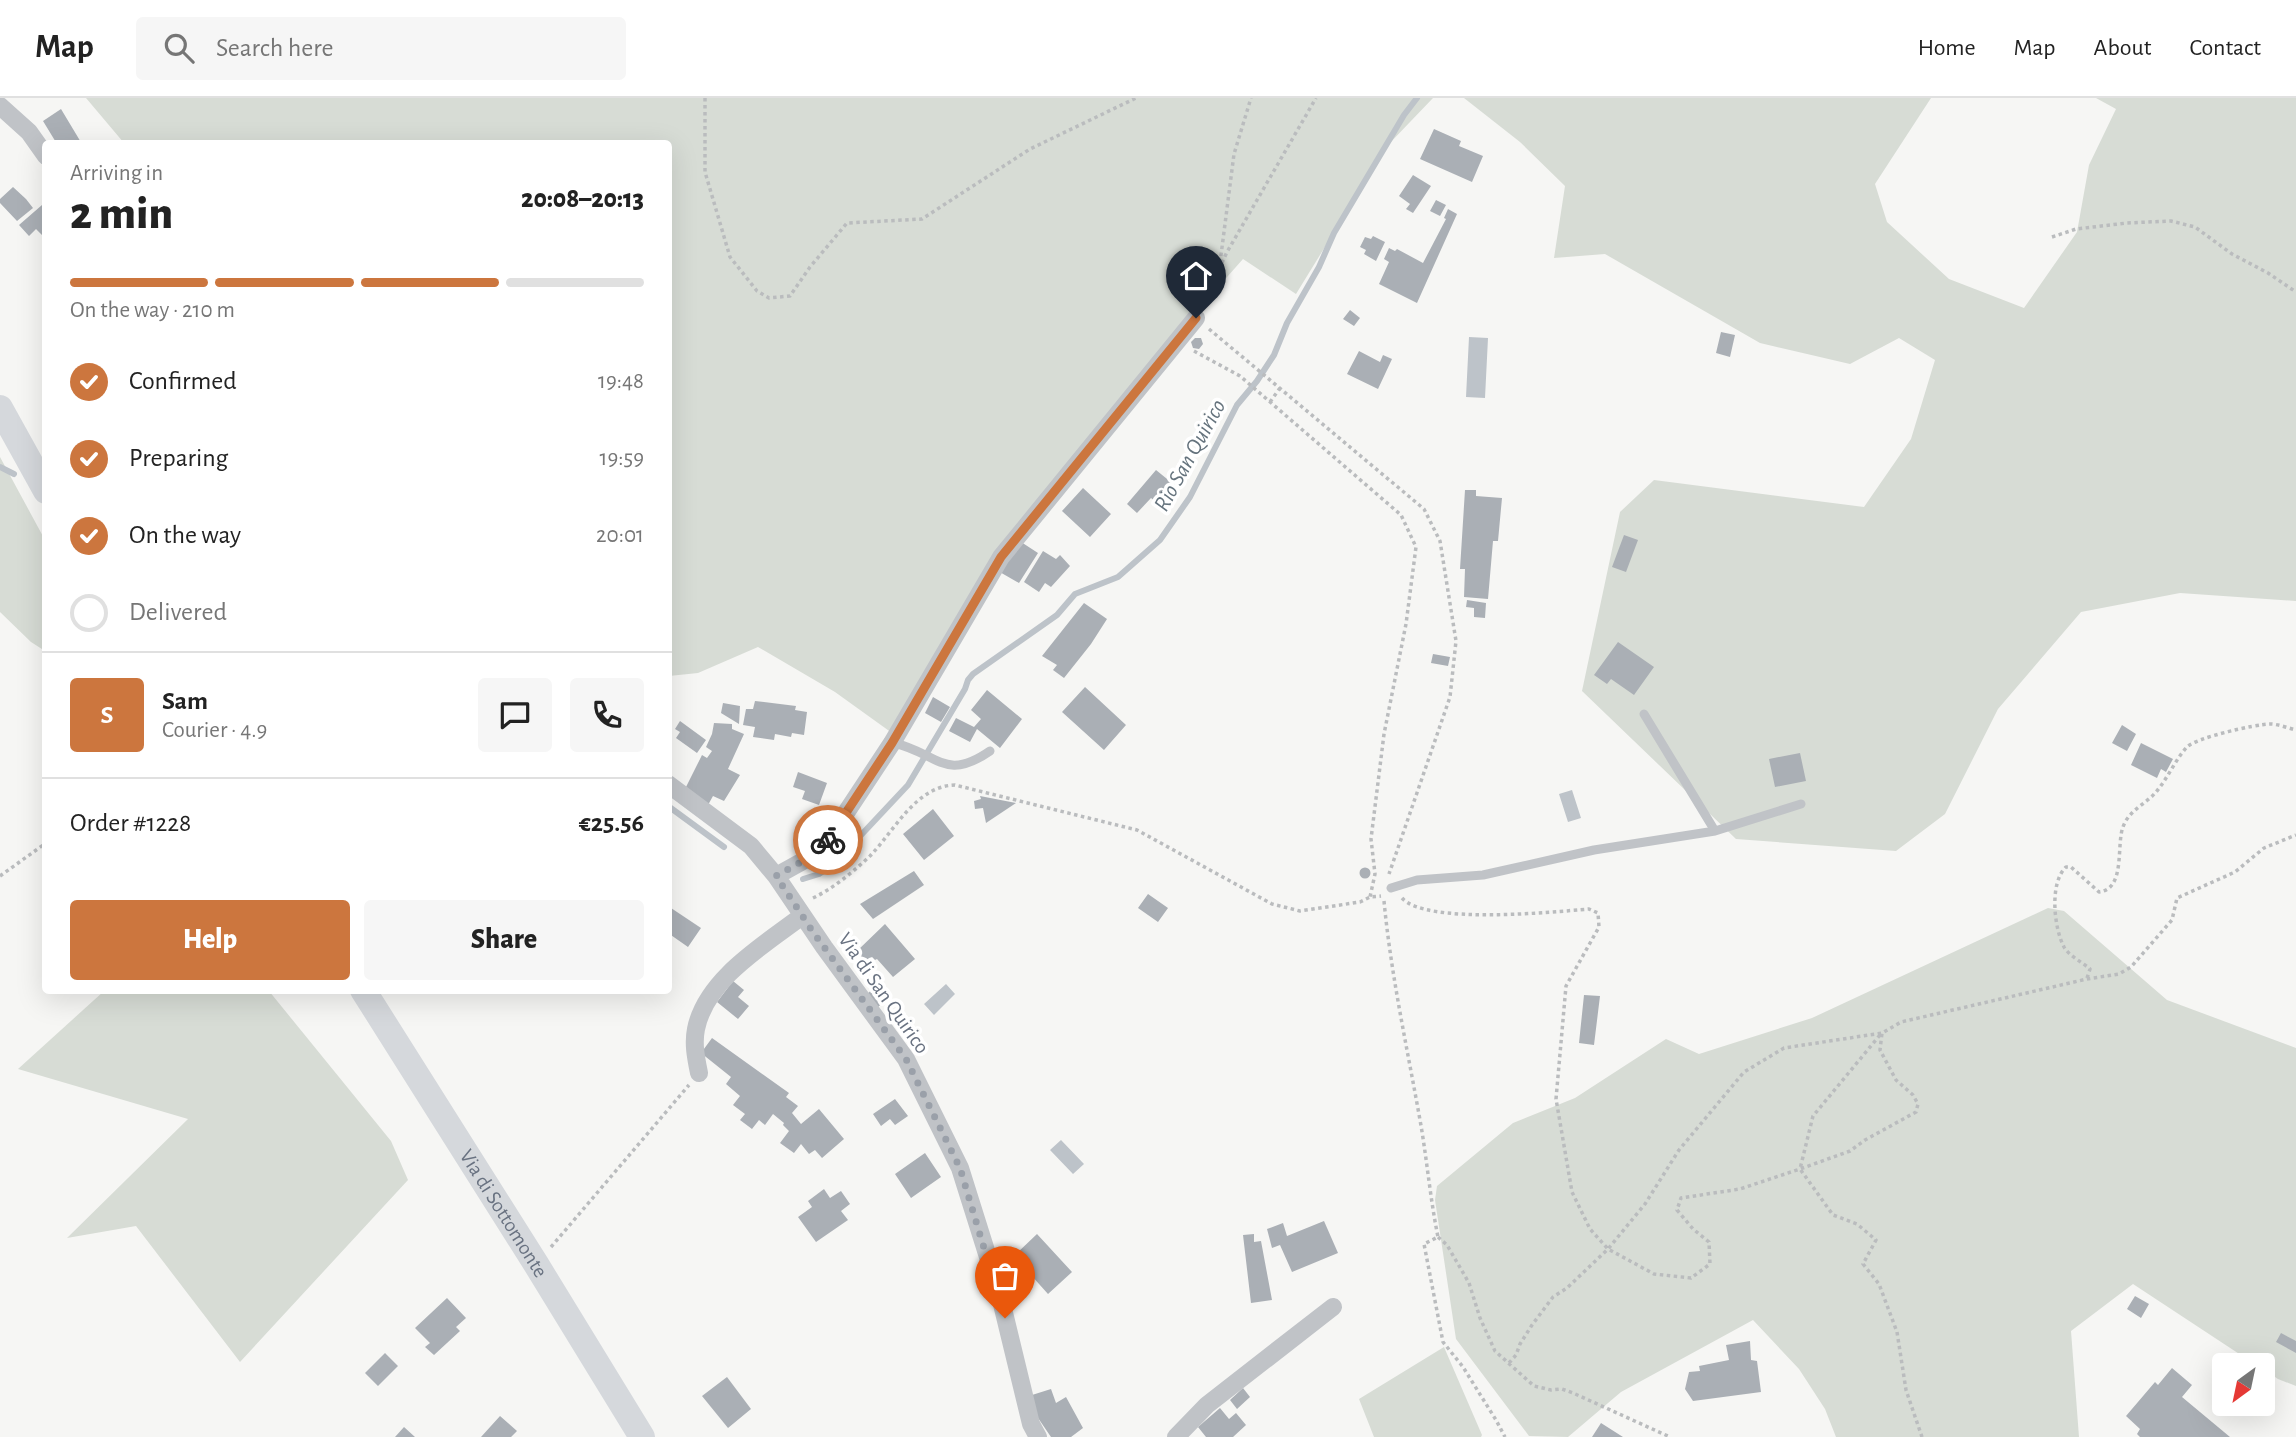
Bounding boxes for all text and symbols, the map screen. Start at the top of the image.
search box [136,17,626,80]
icon: search [160,29,198,67]
text: Map [35,31,94,64]
text: Search here [216,35,334,61]
text: Home [1918,36,1976,60]
text: Map [2014,36,2056,60]
text: About [2094,36,2151,60]
text: Contact [2189,36,2261,60]
text: Arriving in [70,162,163,185]
text: 20:08–20:13 [521,186,644,212]
text: 2 min [70,191,173,237]
pin [1166,246,1226,318]
icon: home [1177,257,1215,295]
text: On the way · 210 m [70,299,235,322]
icon: check [70,363,108,401]
text: Confirmed [129,368,237,394]
text: 19:48 [598,370,644,393]
water label: Rio San Quirico [1150,396,1230,515]
icon: check [70,440,108,478]
text: Preparing [129,445,228,471]
text: 19:59 [600,447,644,470]
icon: check [70,517,108,555]
text: On the way [129,522,241,548]
text: 20:01 [596,524,644,547]
text: Delivered [129,599,227,625]
button: chat [478,678,552,752]
button: phone [570,678,644,752]
text: Sam [162,688,208,714]
text: S [101,702,113,728]
text: Courier · 4.9 [162,719,267,742]
courier [793,805,863,875]
text: Order #1228 [70,810,191,836]
text: €25.56 [579,810,644,836]
icon: bike [809,821,847,859]
button: Help [70,900,350,980]
button: Share [364,900,644,980]
street label: Via di San Quirico [834,929,933,1058]
street label: Via di Sottomonte [456,1146,551,1281]
pin [975,1246,1035,1318]
icon: bag [986,1257,1024,1295]
north arrow [2212,1353,2275,1416]
map controls [2212,1353,2275,1416]

